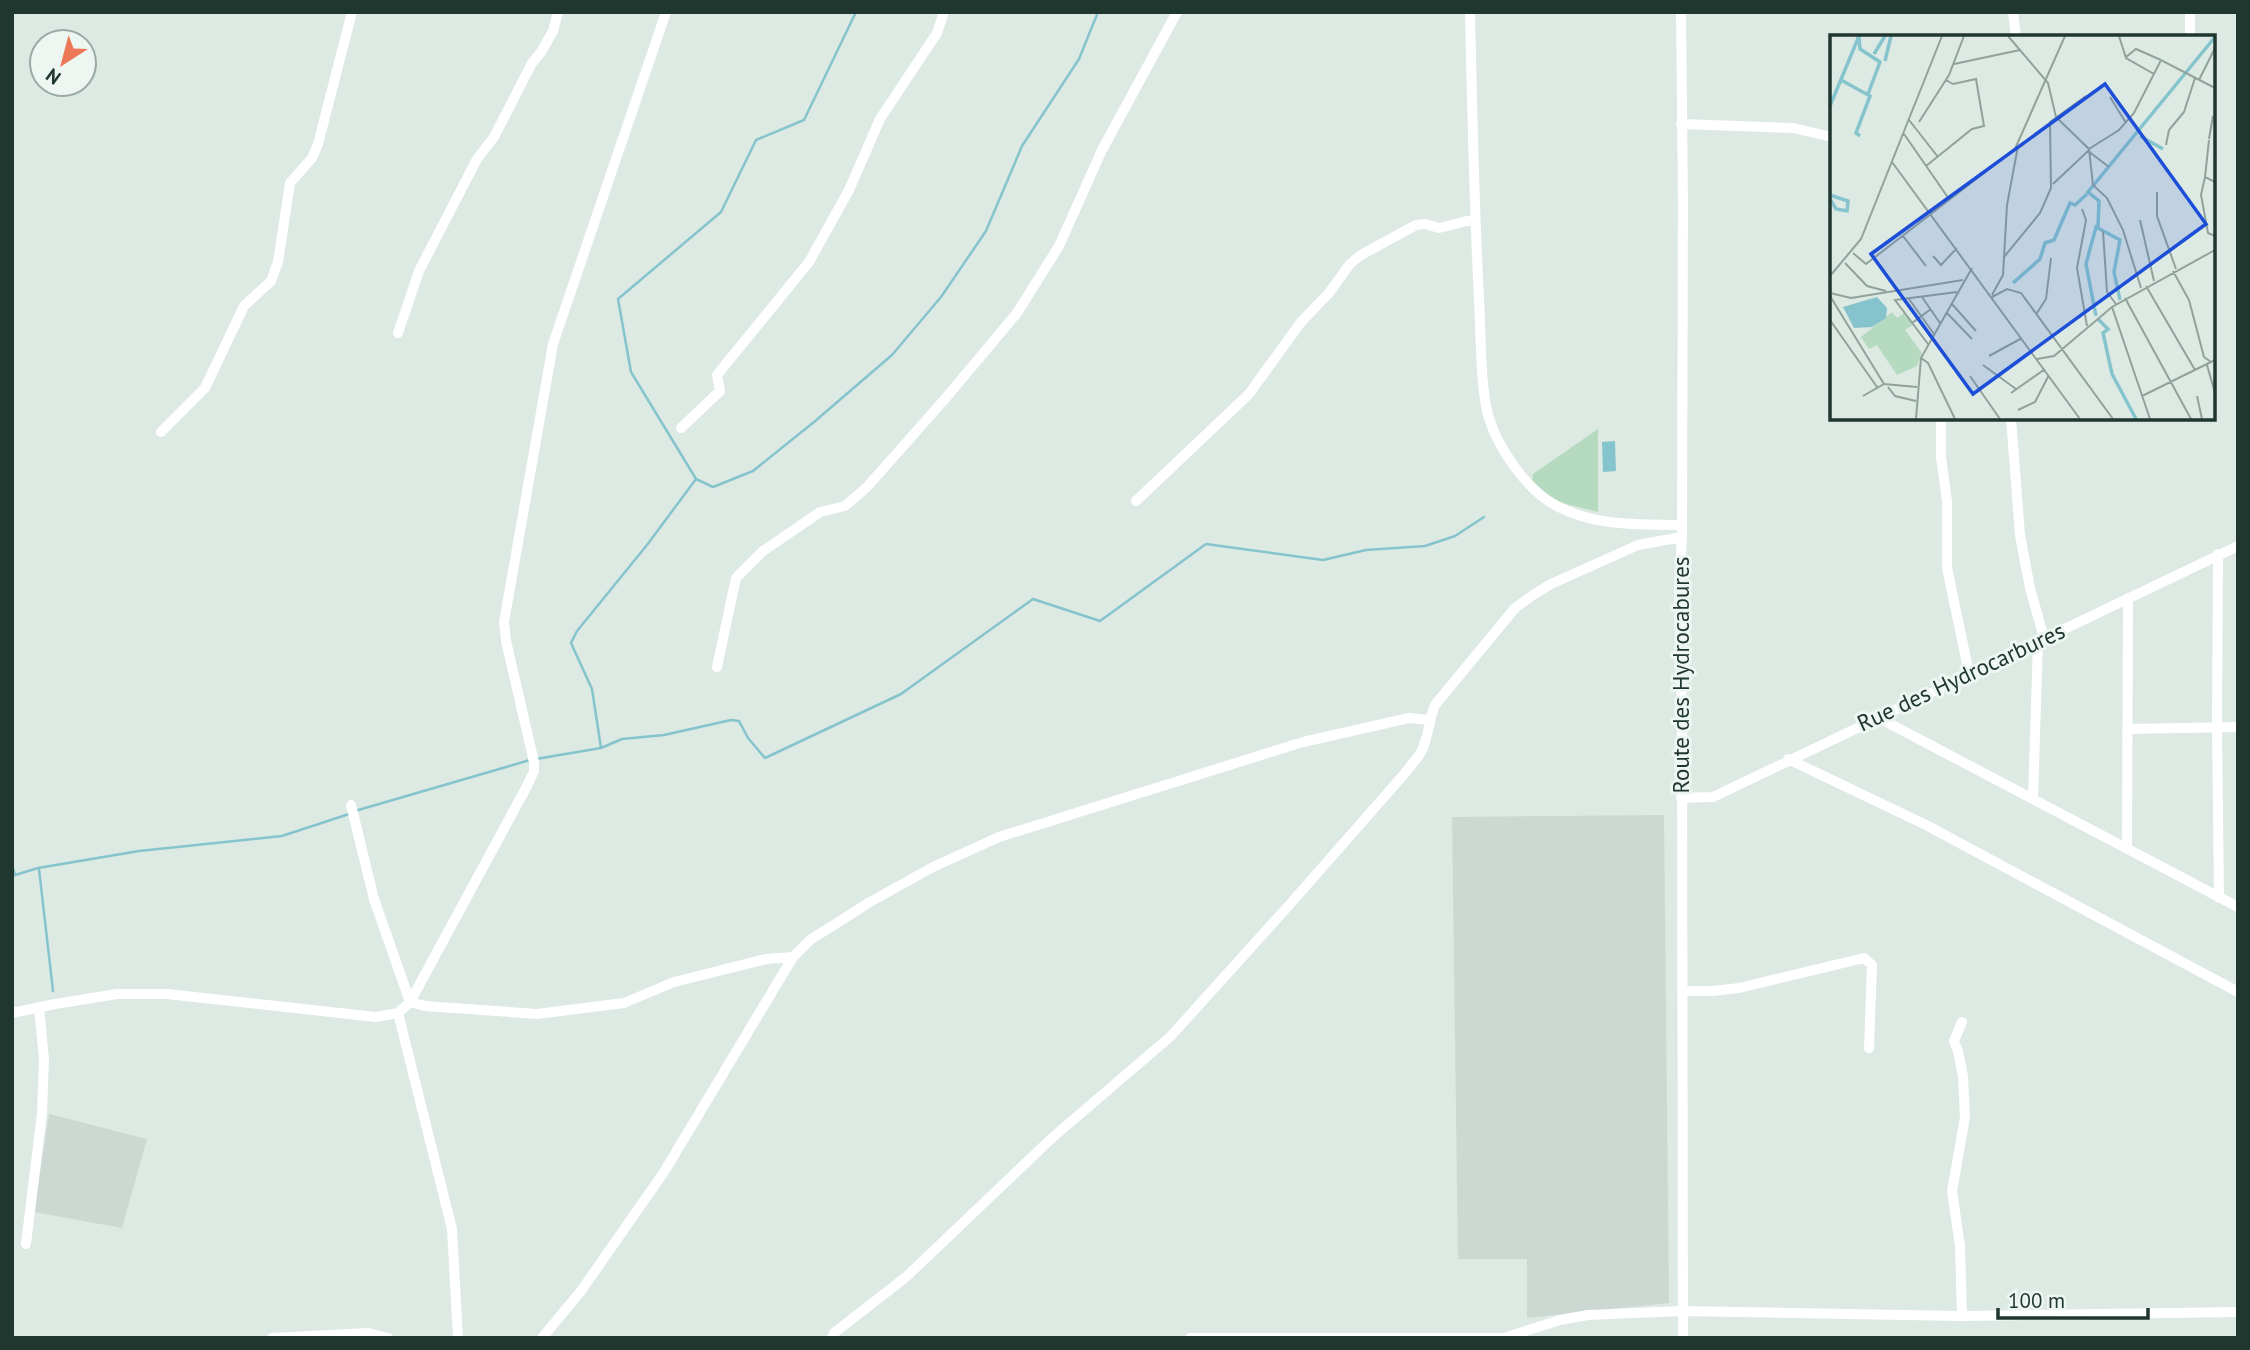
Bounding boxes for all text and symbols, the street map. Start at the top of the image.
north arrow [28,28,98,98]
inset map [1830,35,2215,420]
text: N [41,63,65,90]
street label: Route des Hydrocabures [1666,556,1695,794]
street label: Rue des Hydrocarbures [1852,616,2069,737]
scale bar [1998,1276,2148,1320]
text: 100 m [2008,1287,2065,1314]

